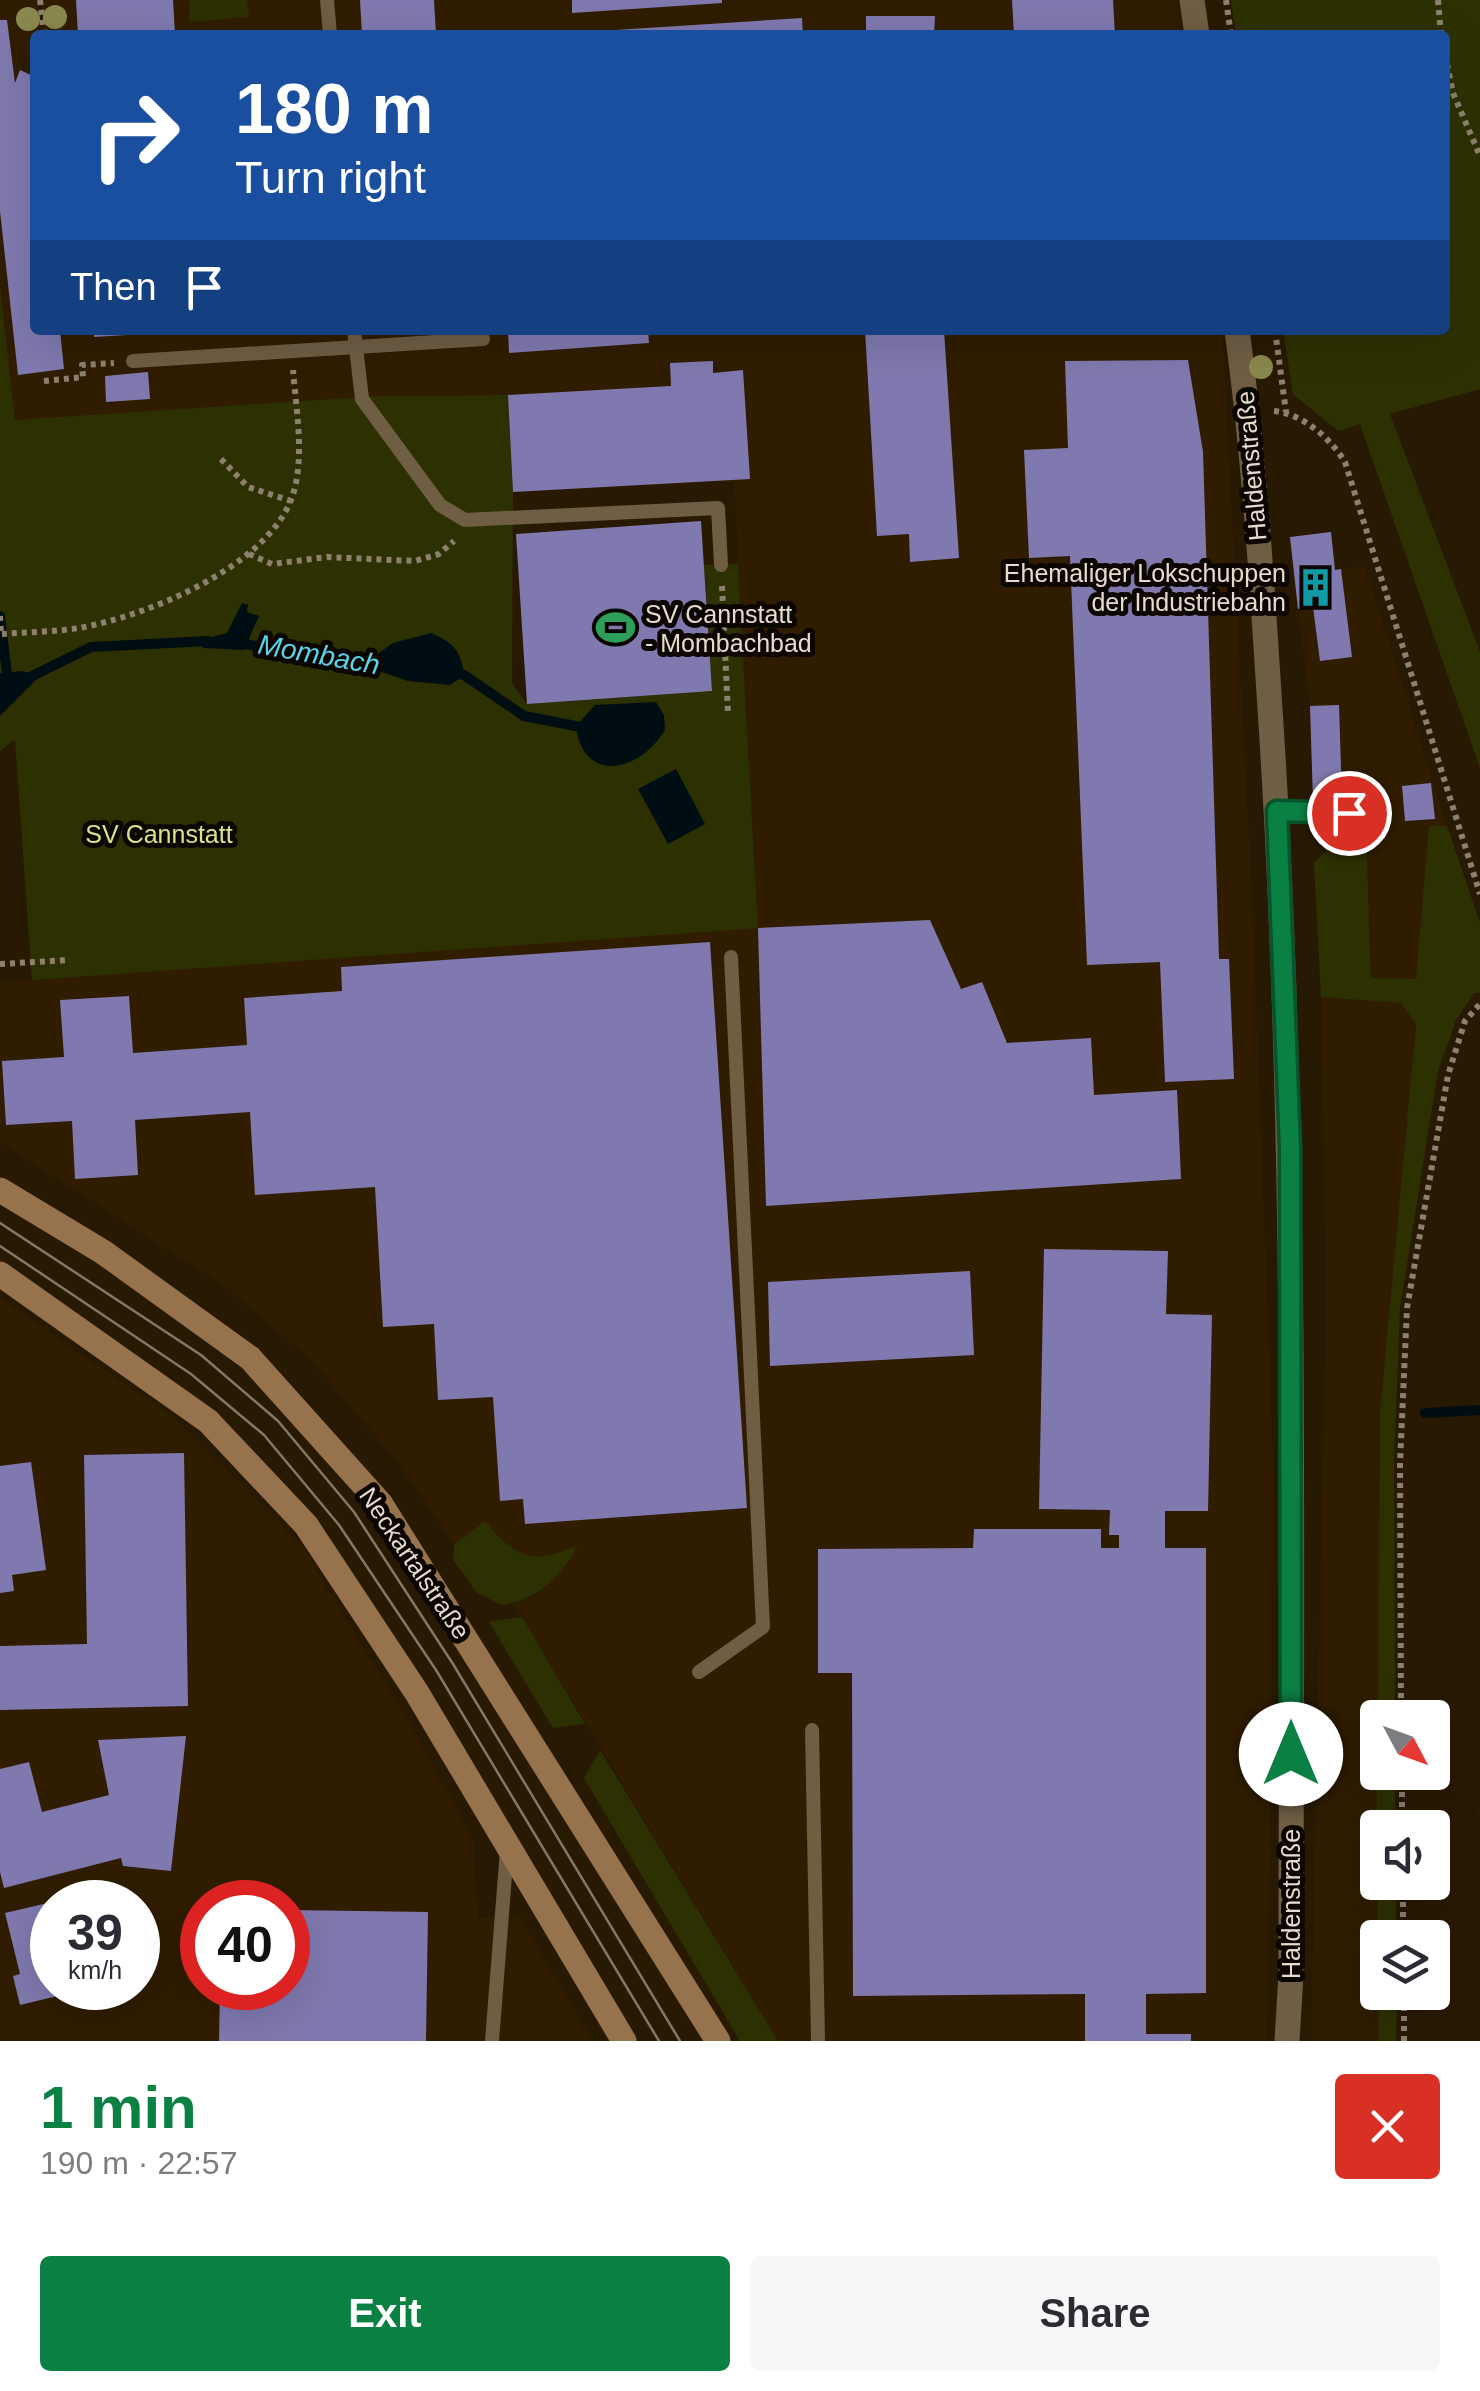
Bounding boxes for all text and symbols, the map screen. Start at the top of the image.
icon: right [70,70,200,200]
text: 180 m [235,70,433,148]
text: Turn right [235,152,426,203]
icon: arrive [177,260,232,315]
text: Then [70,266,157,308]
street label: Haldenstraße [1231,390,1271,542]
place label: Ehemaliger Lokschuppen der Industriebahn [1004,559,1286,616]
building icon: Ehemaliger Lokschuppen der Industriebahn [1295,566,1337,608]
place label: SV Cannstatt - Mombachbad [645,600,812,657]
sports icon: SV Cannstatt - Mombachbad [594,607,636,649]
water label: Mombach [256,629,382,680]
pin [1307,771,1392,856]
icon: arrive [1322,786,1377,841]
park label: SV Cannstatt [85,820,233,848]
street label: Neckartalstraße [354,1482,476,1644]
north arrow [1360,1700,1450,1790]
map controls [1360,1700,1450,2010]
position arrow [1239,1702,1343,1806]
button: sound [1360,1810,1450,1900]
street label: Haldenstraße [1277,1829,1305,1979]
speed limit sign: 40 [180,1880,310,2010]
text: 39 [67,1905,123,1961]
button: layers [1360,1920,1450,2010]
text: km/h [68,1956,122,1984]
text: 1 min [40,2074,197,2141]
button: close [1335,2074,1440,2179]
text: 190 m · 22:57 [40,2145,237,2181]
button: Exit [40,2256,730,2371]
button: Share [750,2256,1440,2371]

